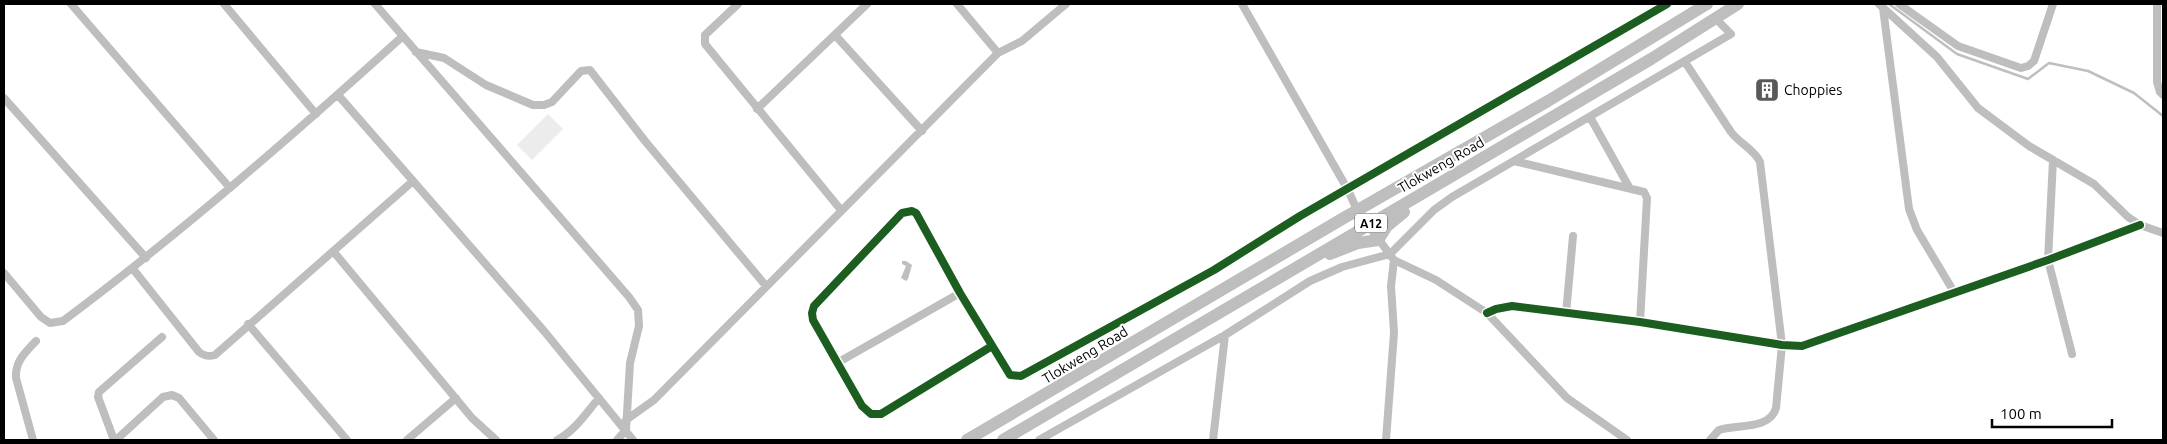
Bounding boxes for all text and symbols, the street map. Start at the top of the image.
building icon: Choppies [1754,77,1780,103]
place label: Choppies [1784,82,1842,98]
street label: Tlokweng Road [1395,134,1487,196]
road number: A12 [1355,214,1387,232]
street label: Tlokweng Road [1039,323,1131,387]
scale bar [1992,396,2112,428]
text: 100 m [2000,405,2042,422]

